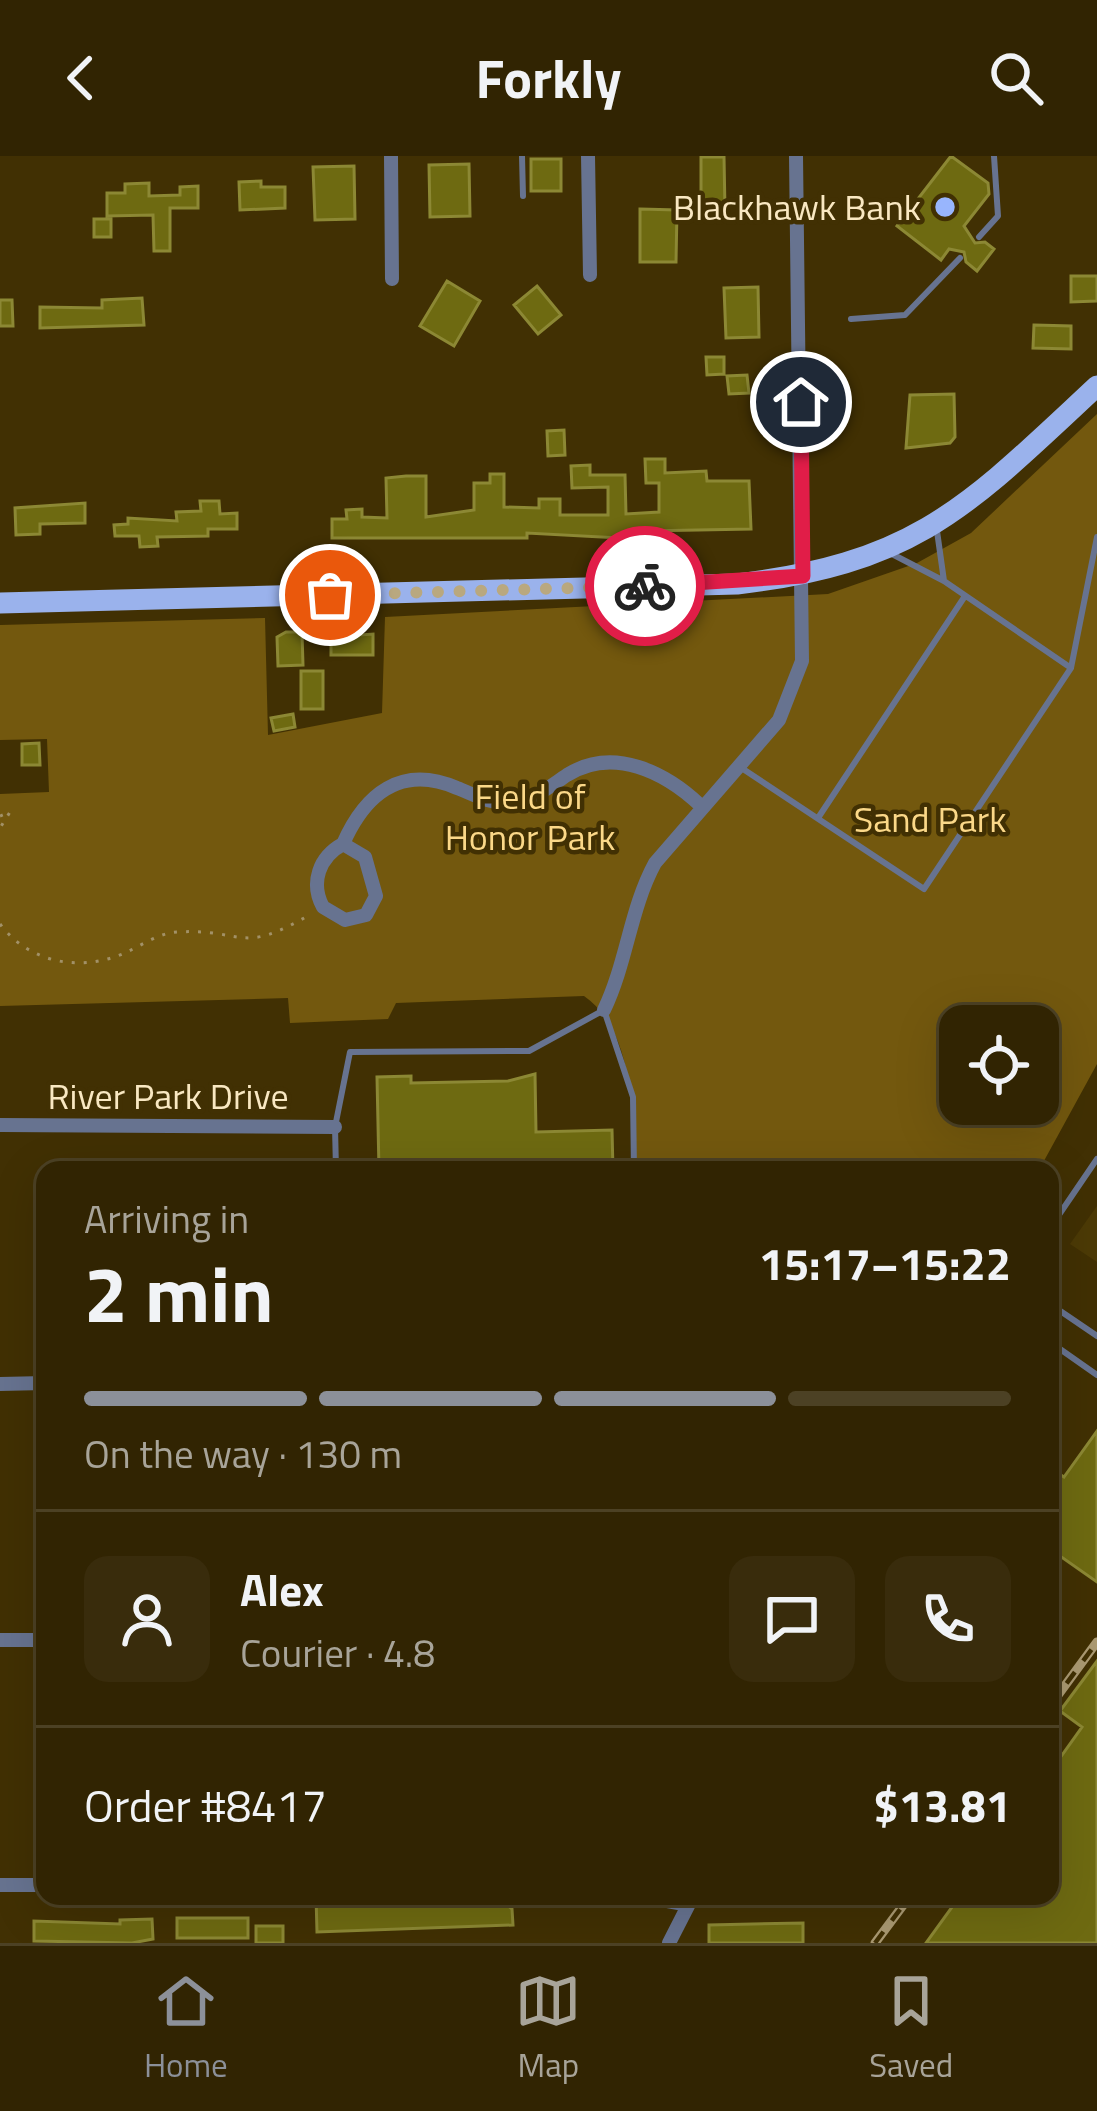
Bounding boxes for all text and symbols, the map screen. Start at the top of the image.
text: Forkly [476,37,621,119]
icon: back [48,45,114,111]
icon: search [983,45,1049,111]
place label: Blackhawk Bank [673,179,921,234]
marker: Blackhawk Bank [932,194,958,220]
pin [750,351,852,453]
icon: home [768,369,834,435]
courier [585,526,705,646]
pin [279,544,381,646]
icon: bike [612,553,678,619]
icon: bag [297,562,363,628]
park label: Field of Honor Park [445,768,615,864]
park label: Sand Park [854,791,1006,846]
map controls [939,1005,1059,1125]
button: locate [939,1005,1059,1125]
street label: River Park Drive [47,1068,289,1123]
text: Arriving in [84,1189,249,1248]
text: 15:17–15:22 [759,1229,1011,1297]
text: 2 min [84,1234,274,1352]
text: On the way · 130 m [84,1424,402,1483]
text: Alex [240,1555,324,1623]
button: person [84,1556,210,1682]
button: chat [729,1556,855,1682]
button: phone [885,1556,1011,1682]
text: Courier · 4.8 [240,1623,435,1682]
text: Order #8417 [84,1771,327,1839]
text: $13.81 [873,1771,1011,1839]
tab: Home [144,1968,228,2090]
tab: Map [515,1968,581,2090]
tab: Saved [869,1968,953,2090]

